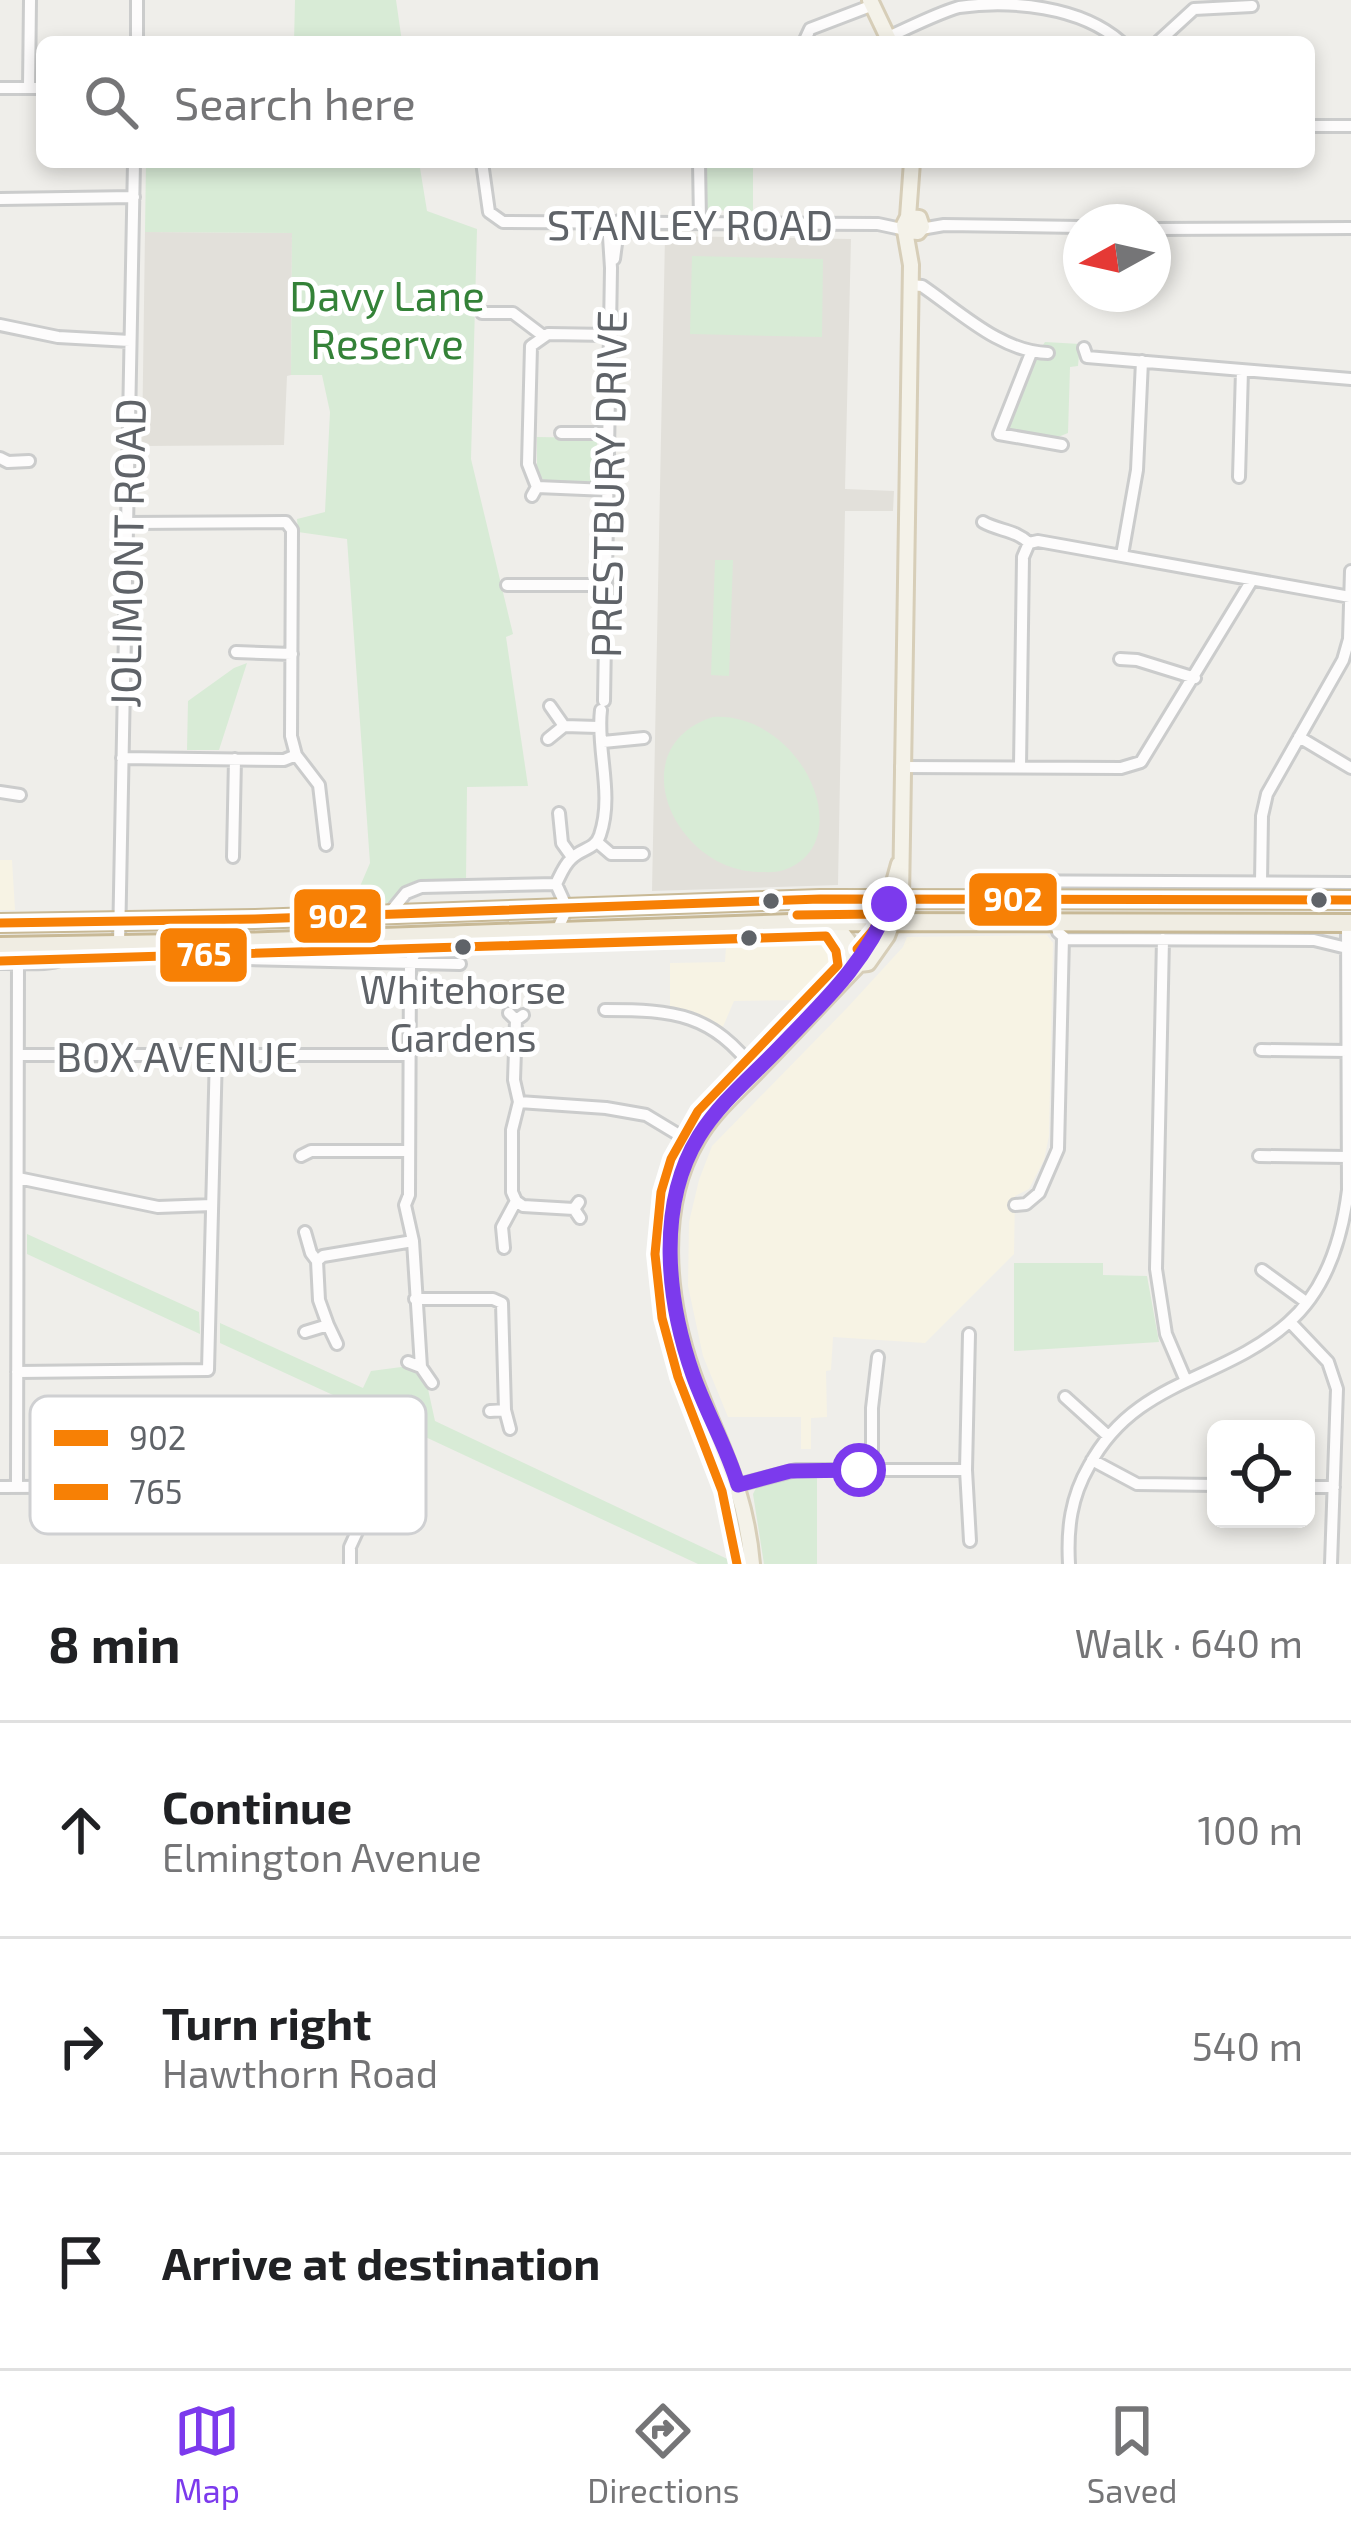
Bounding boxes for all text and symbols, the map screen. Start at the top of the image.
search box [36,36,1315,168]
icon: search [78,69,144,135]
text: Search here [174,75,416,129]
street label: STANLEY ROAD [547,198,833,248]
north arrow [1063,204,1171,312]
park label: Davy Lane Reserve [289,269,485,367]
street label: PRESTBURY DRIVE [579,310,635,658]
street label: JOLIMONT ROAD [98,398,154,708]
line badge: 902 [967,871,1059,928]
route end [862,877,916,931]
text: 902 [983,878,1043,918]
line badge: 902 [292,887,383,945]
unlabelled marker [1308,889,1330,911]
unlabelled marker [760,890,782,912]
text: 902 [308,895,368,935]
line badge: 765 [158,926,249,984]
unlabelled marker [738,927,760,949]
text: 765 [176,933,232,973]
marker: Whitehorse Gardens [452,936,474,958]
place label: Whitehorse Gardens [360,965,566,1060]
street label: BOX AVENUE [56,1030,298,1080]
legend [30,1396,426,1534]
text: 902 [129,1417,186,1457]
map controls [1207,1420,1315,1528]
button: locate [1207,1420,1315,1528]
route start [832,1443,886,1497]
text: 765 [129,1471,182,1511]
text: 8 min [48,1612,180,1673]
text: Walk · 640 m [1075,1619,1303,1666]
text: Continue [162,1779,352,1833]
icon: ahead [48,1797,114,1863]
text: 100 m [1198,1806,1303,1853]
text: Elmington Avenue [162,1833,482,1880]
text: Turn right [162,1995,371,2049]
icon: right [48,2013,114,2079]
text: 540 m [1192,2022,1303,2069]
text: Hawthorn Road [162,2049,438,2096]
icon: arrive [48,2229,114,2295]
text: Arrive at destination [162,2235,600,2289]
tab: Map [174,2398,240,2510]
tab: Directions [587,2398,739,2510]
tab: Saved [1087,2398,1177,2510]

